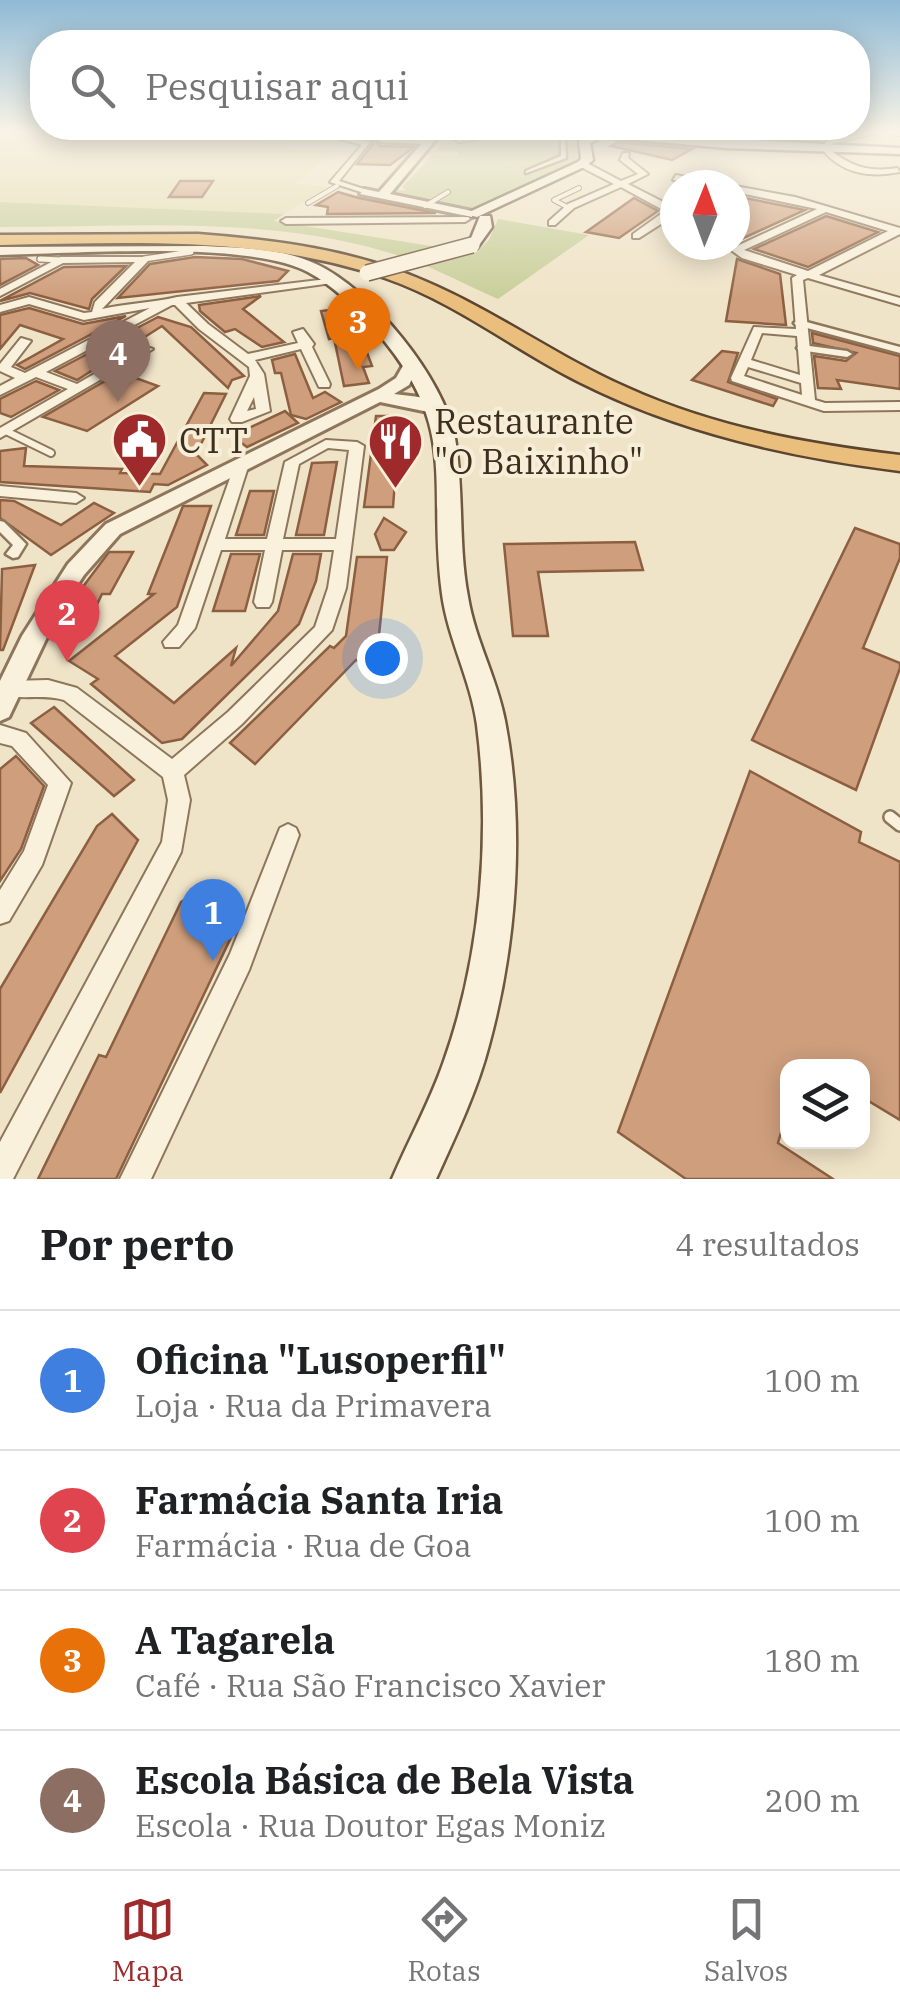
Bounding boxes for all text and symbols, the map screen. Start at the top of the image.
search box [30,30,870,140]
icon: search [65,58,120,113]
text: Pesquisar aqui [145,61,409,110]
north arrow [660,170,750,260]
pin: 3 [326,288,390,370]
pin: 4 [86,320,150,402]
place label: Restaurante "O Baixinho" [434,398,643,484]
public building icon: CTT [110,410,170,489]
restaurant icon: Restaurante "O Baixinho" [365,411,425,490]
place label: CTT [179,417,248,463]
pin: 2 [34,580,100,662]
your location [357,633,408,684]
pin: 1 [180,878,246,961]
map controls [780,1059,870,1149]
button: layers [780,1059,870,1149]
text: Por perto [40,1217,234,1272]
text: 4 resultados [675,1223,860,1265]
text: Oficina "Lusoperfil" [135,1335,506,1384]
text: 1 [63,1359,82,1401]
text: 100 m [764,1359,860,1401]
text: Loja · Rua da Primavera [135,1384,492,1426]
text: Farmácia Santa Iria [135,1475,504,1524]
text: 2 [63,1499,82,1541]
text: 100 m [764,1499,860,1541]
text: Farmácia · Rua de Goa [135,1524,472,1566]
text: A Tagarela [135,1615,335,1664]
text: 3 [63,1639,82,1681]
text: 180 m [764,1639,860,1681]
text: Café · Rua São Francisco Xavier [135,1664,606,1706]
text: Escola Básica de Bela Vista [135,1755,634,1804]
text: 4 [63,1779,82,1821]
text: 200 m [764,1779,860,1821]
text: Escola · Rua Doutor Egas Moniz [135,1804,606,1846]
tab: Mapa [112,1892,184,1989]
tab: Rotas [408,1892,481,1989]
tab: Salvos [704,1892,788,1989]

